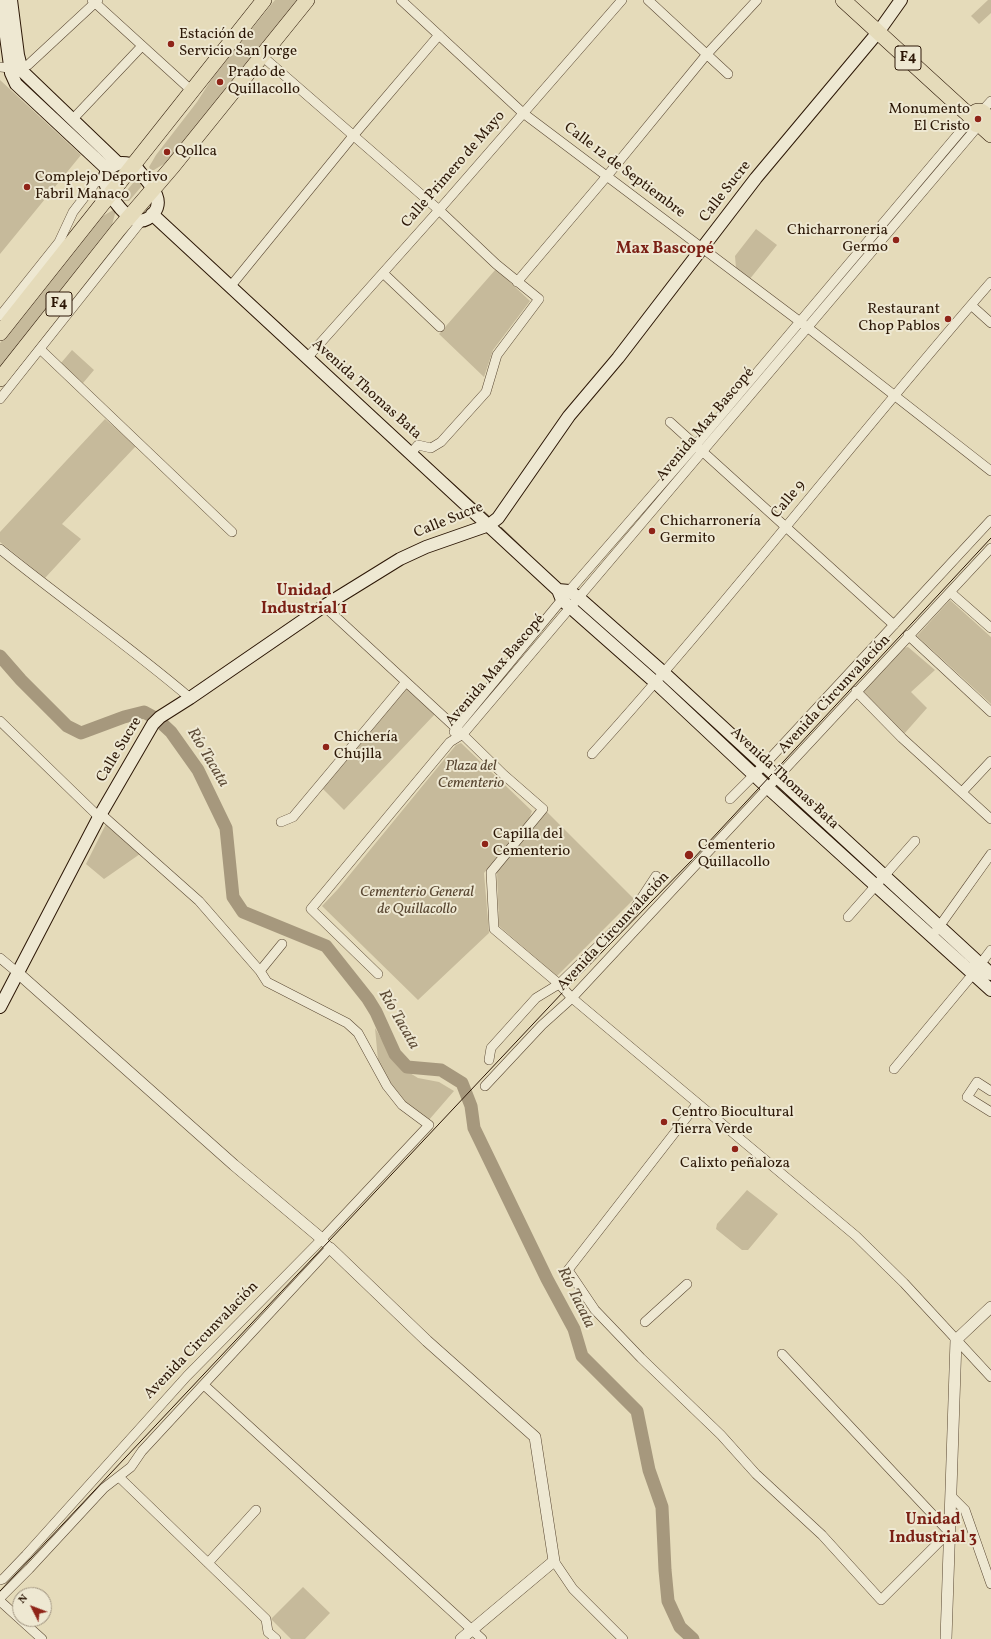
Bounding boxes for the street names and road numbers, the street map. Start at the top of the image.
road number: F4 [895,46,921,70]
street label: Calle Primero de Mayo [398,108,510,232]
street label: Calle 12 de Septiembre [560,119,688,223]
street label: Calle Sucre [696,158,756,226]
road number: F4 [46,292,72,316]
street label: Avenida Thomas Bata [307,336,425,444]
street label: Avenida Max Bascopé [653,365,759,485]
street label: Calle 9 [768,477,810,523]
street label: Calle Sucre [412,499,486,543]
street label: Avenida Max Bascopé [442,611,550,731]
street label: Avenida Circunvalación [775,632,895,758]
street label: Calle Sucre [93,714,147,786]
street label: Avenida Thomas Bata [726,724,842,834]
street label: Avenida Circunvalación [554,869,674,995]
street label: Avenida Circunvalación [141,1278,263,1404]

